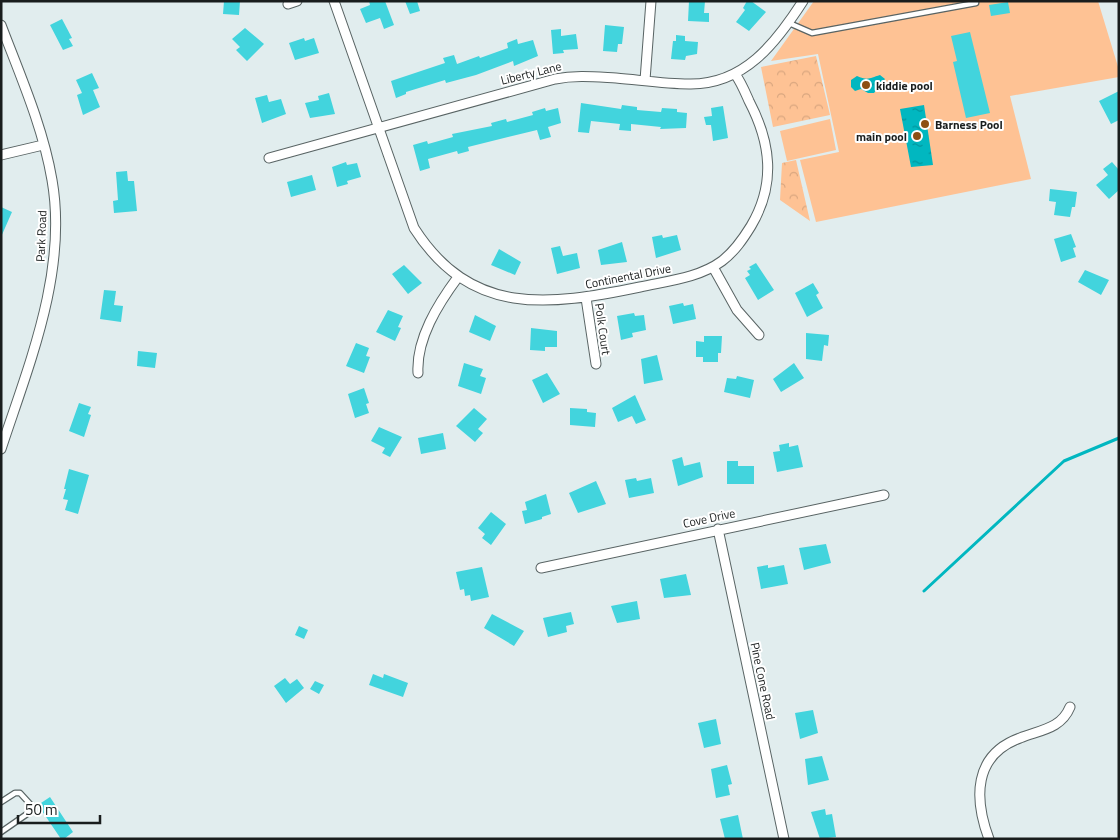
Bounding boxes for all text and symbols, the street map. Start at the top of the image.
street label: Liberty Lane [499,56,563,90]
place label: kiddie pool [876,76,933,95]
marker: kiddie pool [860,79,872,91]
place label: Barness Pool [935,115,1003,134]
marker: Barness Pool [919,118,931,130]
place label: main pool [856,127,907,146]
marker: main pool [911,130,923,142]
street label: Park Road [31,210,51,262]
street label: Continental Drive [584,258,672,294]
street label: Polk Court [590,302,616,357]
street label: Cove Drive [681,503,737,533]
street label: Pine Cone Road [746,641,780,721]
scale bar [18,792,100,824]
text: 50 m [25,798,58,821]

